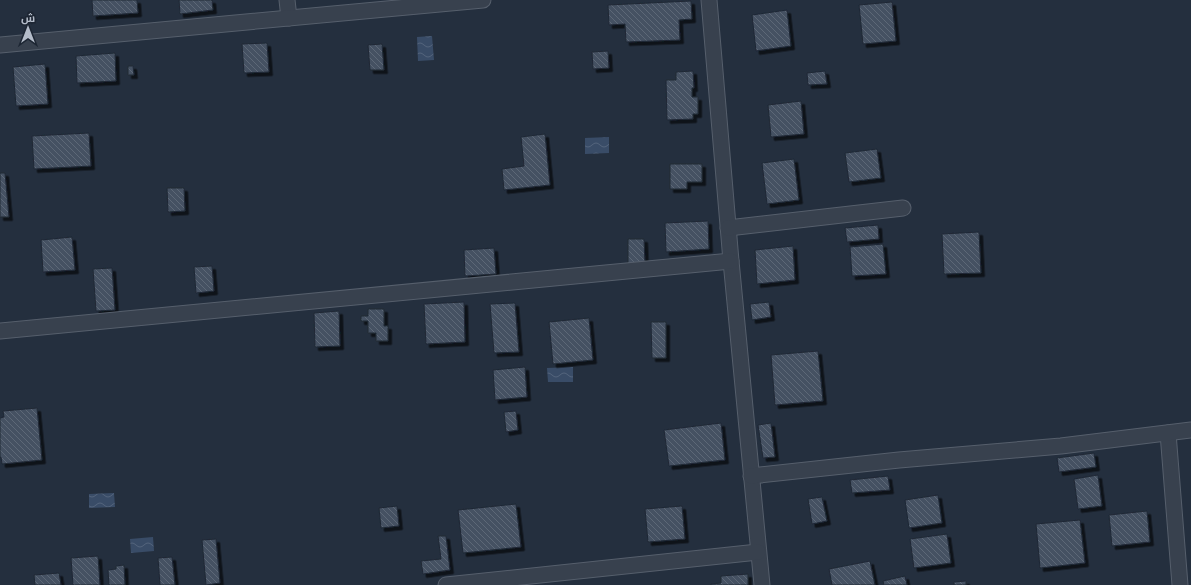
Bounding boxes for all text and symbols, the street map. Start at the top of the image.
north arrow [8,8,48,48]
text: ش [21,11,35,25]

